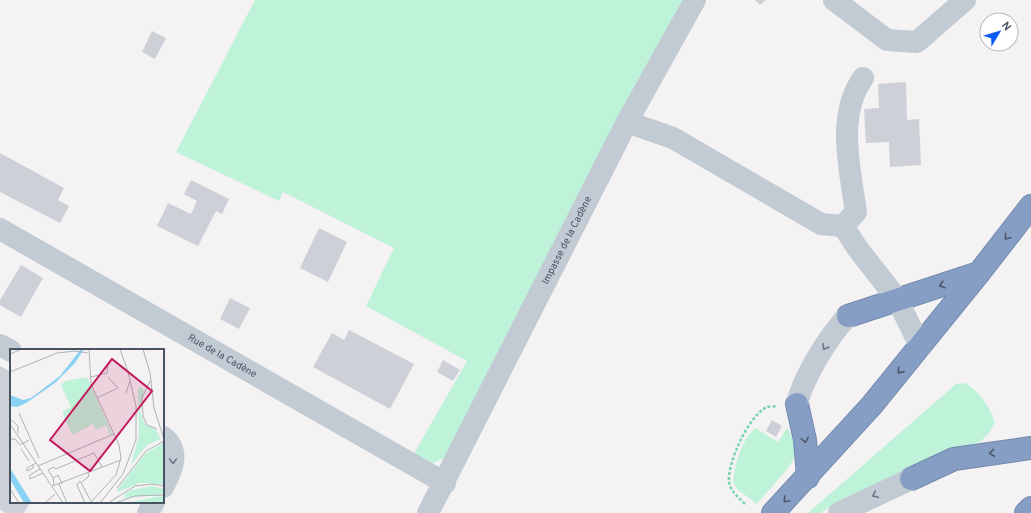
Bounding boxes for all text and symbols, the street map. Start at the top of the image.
north arrow [979,12,1019,52]
text: N [998,19,1014,34]
street label: Impasse de la Cadène [539,194,595,287]
one-way arrow [1005,232,1012,239]
one-way arrow [939,280,946,289]
street label: Rue de la Cadène [185,331,259,381]
one-way arrow [822,343,829,350]
inset map [10,349,164,503]
one-way arrow [897,366,904,373]
one-way arrow [800,437,809,443]
one-way arrow [989,448,995,457]
one-way arrow [169,458,177,464]
one-way arrow [872,490,880,498]
one-way arrow [783,495,791,503]

